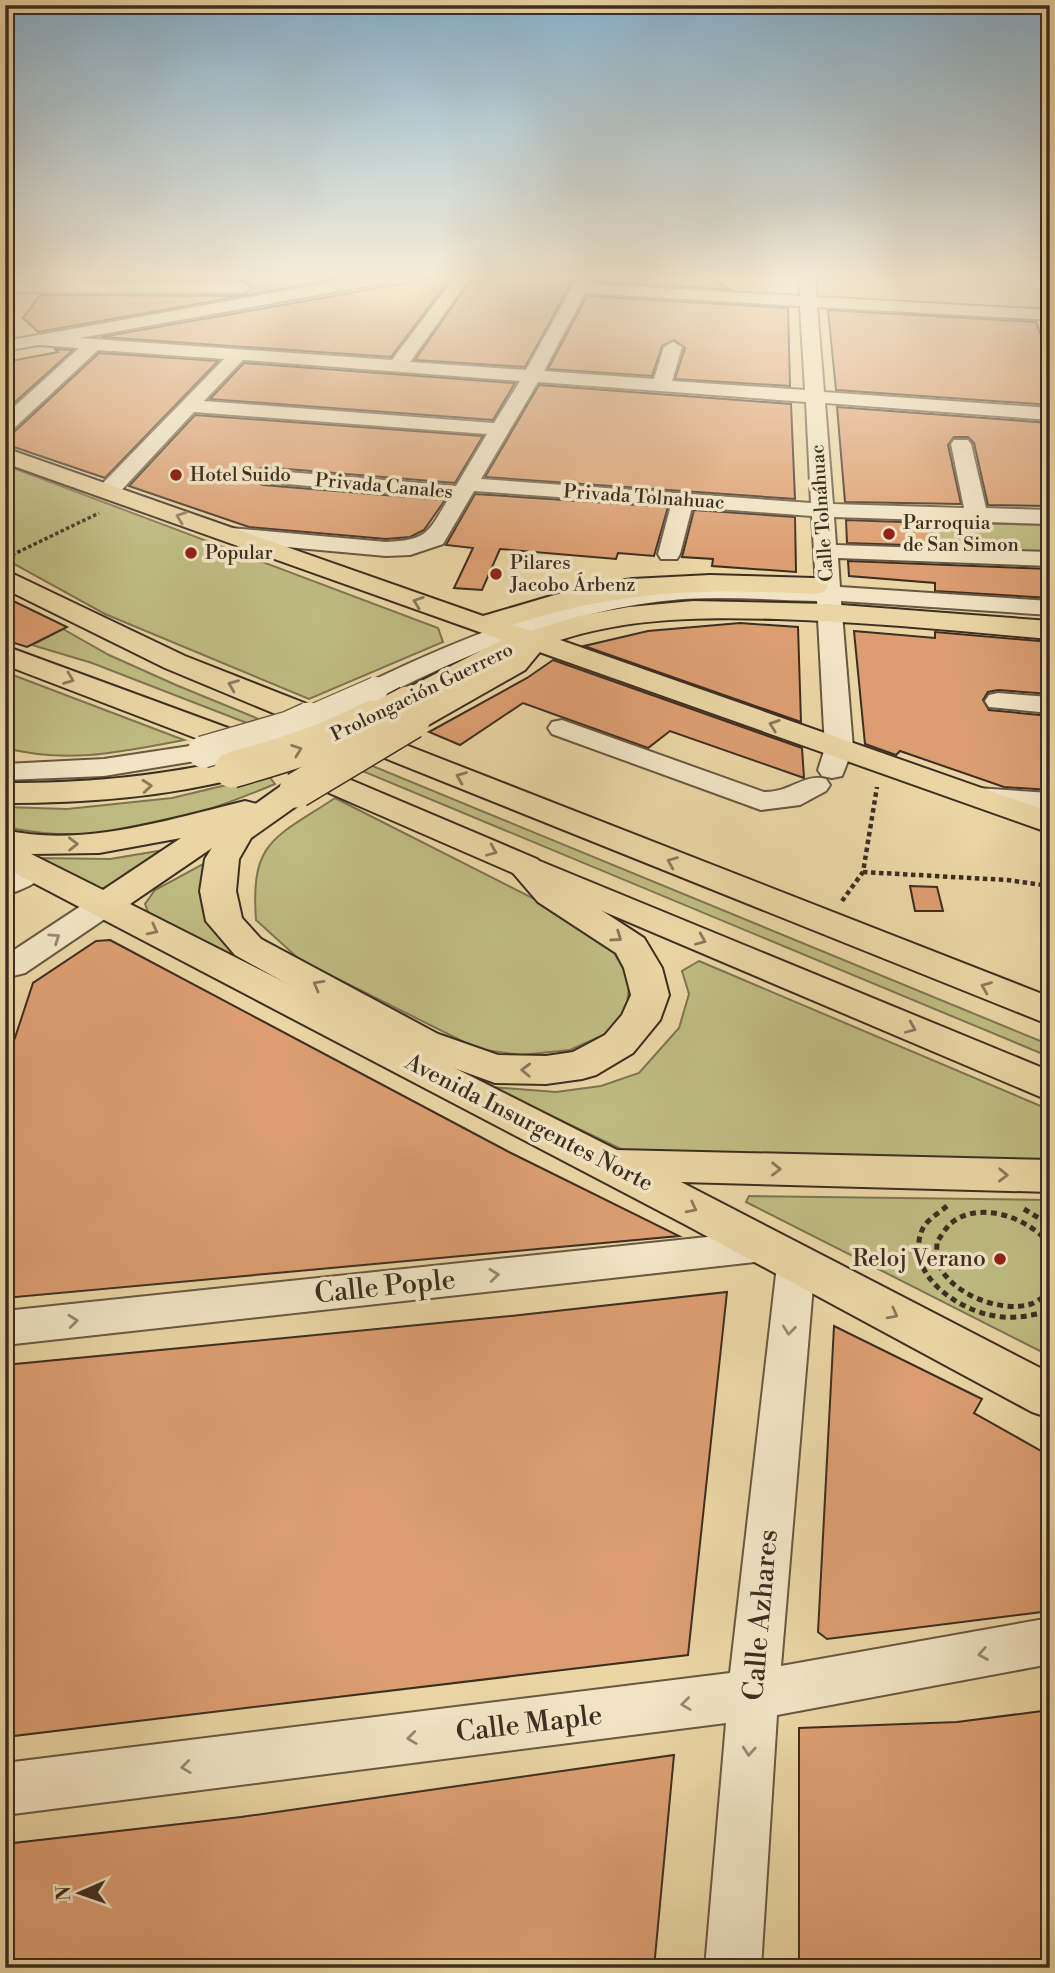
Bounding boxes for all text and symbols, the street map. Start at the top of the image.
street label: Calle Tolnáhuac [805,443,839,583]
place label: Hotel Suido [190,463,291,487]
marker: Hotel Suido [168,467,184,483]
street label: Privada Canales [314,468,454,504]
street label: Privada Tolnahuac [563,479,725,515]
one-way arrow [175,511,187,525]
place label: Parroquia de San Simon [903,511,1019,557]
marker: Parroquia de San Simon [881,526,897,542]
place label: Popular [205,541,273,565]
marker: Popular [183,545,199,561]
place label: Pilares Jacobo Árbenz [509,551,635,597]
marker: Pilares Jacobo Árbenz [488,566,504,582]
one-way arrow [413,596,425,610]
street label: Prolongación Guerrero [327,637,517,747]
one-way arrow [63,671,75,685]
one-way arrow [228,680,240,694]
one-way arrow [769,719,781,733]
one-way arrow [291,744,303,758]
one-way arrow [456,772,468,786]
one-way arrow [141,779,153,794]
one-way arrow [68,836,79,852]
one-way arrow [484,843,497,857]
one-way arrow [667,856,679,870]
one-way arrow [146,922,158,935]
one-way arrow [609,929,622,941]
one-way arrow [694,931,706,945]
one-way arrow [47,934,60,946]
one-way arrow [312,980,325,993]
one-way arrow [981,982,993,996]
one-way arrow [903,1020,916,1034]
street label: Avenida Insurgentes Norte [399,1048,658,1198]
one-way arrow [520,1062,531,1077]
one-way arrow [771,1162,782,1177]
one-way arrow [999,1167,1009,1183]
one-way arrow [685,1199,697,1213]
place label: Reloj Verano [852,1245,986,1273]
marker: Reloj Verano [992,1251,1008,1267]
street label: Calle Pople [313,1262,457,1312]
one-way arrow [488,1268,500,1283]
one-way arrow [886,1306,899,1319]
one-way arrow [68,1314,79,1329]
one-way arrow [782,1325,797,1336]
street label: Calle Azhares [736,1528,786,1702]
one-way arrow [977,1646,989,1661]
one-way arrow [680,1696,692,1711]
street label: Calle Maple [454,1698,604,1750]
one-way arrow [406,1731,417,1746]
one-way arrow [742,1746,757,1757]
one-way arrow [180,1759,192,1774]
north arrow [46,1857,116,1927]
text: N [52,1886,76,1901]

